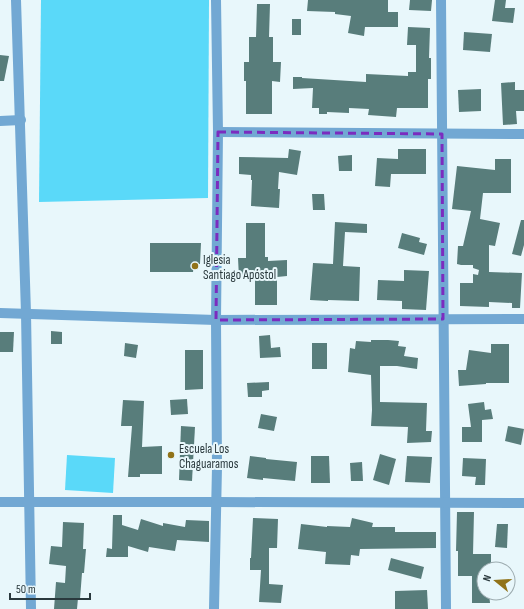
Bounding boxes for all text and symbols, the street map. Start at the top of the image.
place label: Iglesia Santiago Apóstol [203,252,276,283]
marker: Iglesia Santiago Apóstol [190,261,200,271]
place label: Escuela Los Chaguaramos [179,441,239,472]
marker: Escuela Los Chaguaramos [166,450,176,460]
north arrow [476,561,516,601]
text: N [480,573,494,583]
scale bar [10,575,90,601]
text: 50 m [16,582,36,597]

